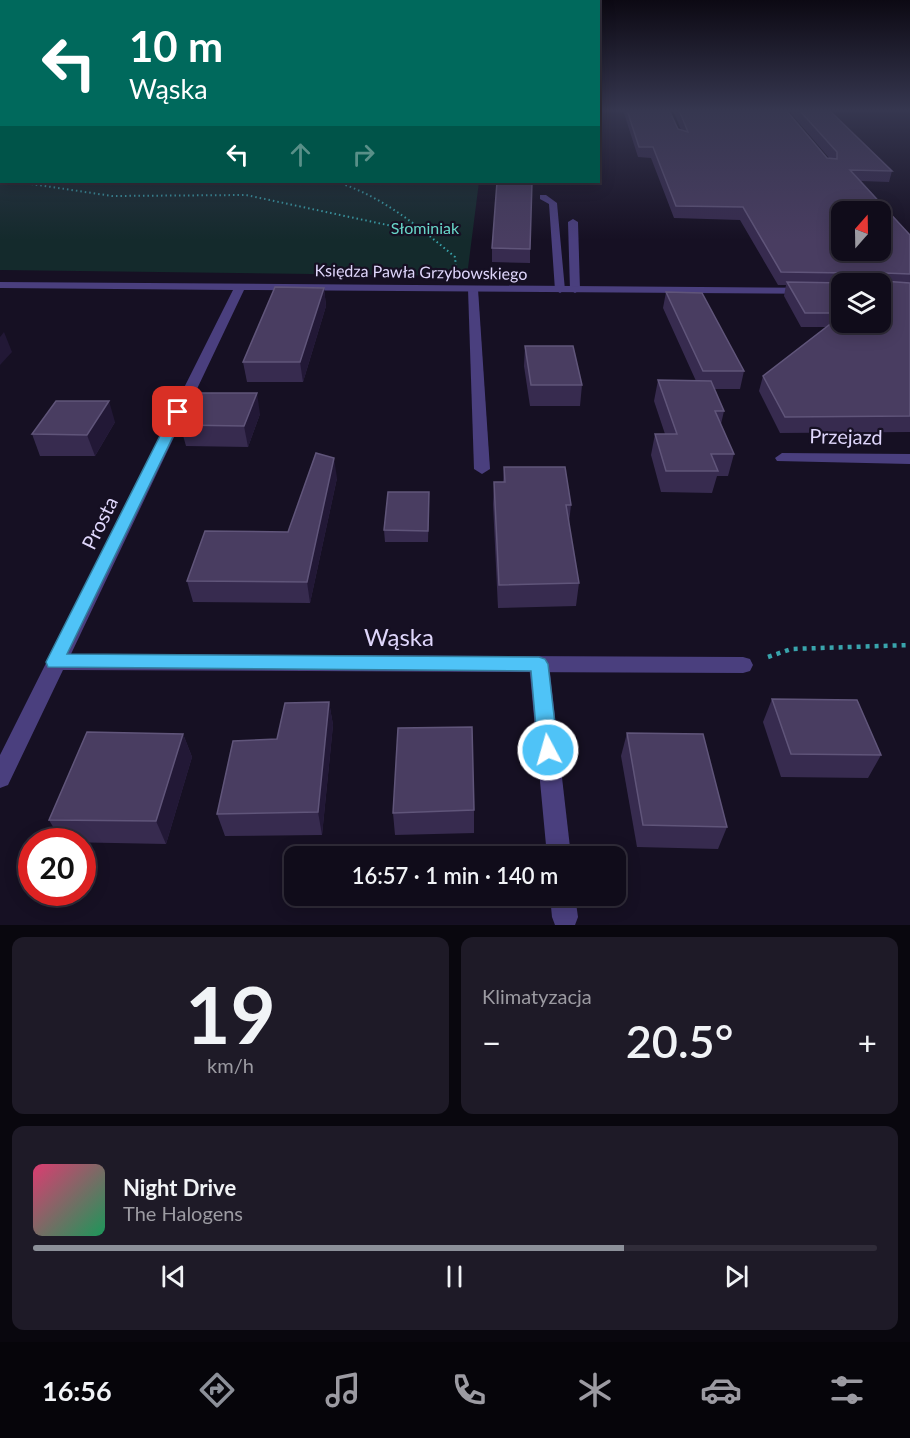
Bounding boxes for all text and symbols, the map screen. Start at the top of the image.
text: 10 m [129,21,223,71]
icon: left [30,24,108,102]
text: Wąska [129,72,208,105]
icon: left [221,138,254,171]
icon: ahead [284,138,317,171]
icon: right [347,138,380,171]
north arrow [831,201,891,261]
map controls [831,201,891,333]
park label: Słominiak [391,218,460,237]
street label: Księdza Pawła Grzybowskiego [315,260,528,283]
button: layers [831,273,891,333]
pin [152,386,203,437]
icon: arrive [161,395,194,428]
street label: Przejazd [809,423,883,449]
street label: Prosta [76,492,122,553]
street label: Wąska [364,622,434,651]
position arrow [516,718,580,782]
speed limit sign: 20 [18,828,96,906]
text: 16:57 · 1 min · 140 m [352,862,558,889]
text: 19 [185,967,276,1061]
text: Klimatyzacja [482,984,592,1008]
text: 20.5° [626,1014,733,1068]
text: − [482,1022,501,1062]
text: + [858,1022,877,1062]
text: km/h [207,1053,254,1077]
text: Night Drive [123,1174,236,1201]
text: The Halogens [123,1201,243,1225]
icon: previous [157,1260,190,1293]
icon: pause [438,1260,471,1293]
icon: next [720,1260,753,1293]
icon: directions [196,1369,238,1411]
icon: music [322,1369,364,1411]
icon: phone [448,1369,490,1411]
icon: climate [574,1369,616,1411]
icon: car [700,1369,742,1411]
icon: filters [826,1369,868,1411]
text: 16:56 [42,1374,112,1407]

